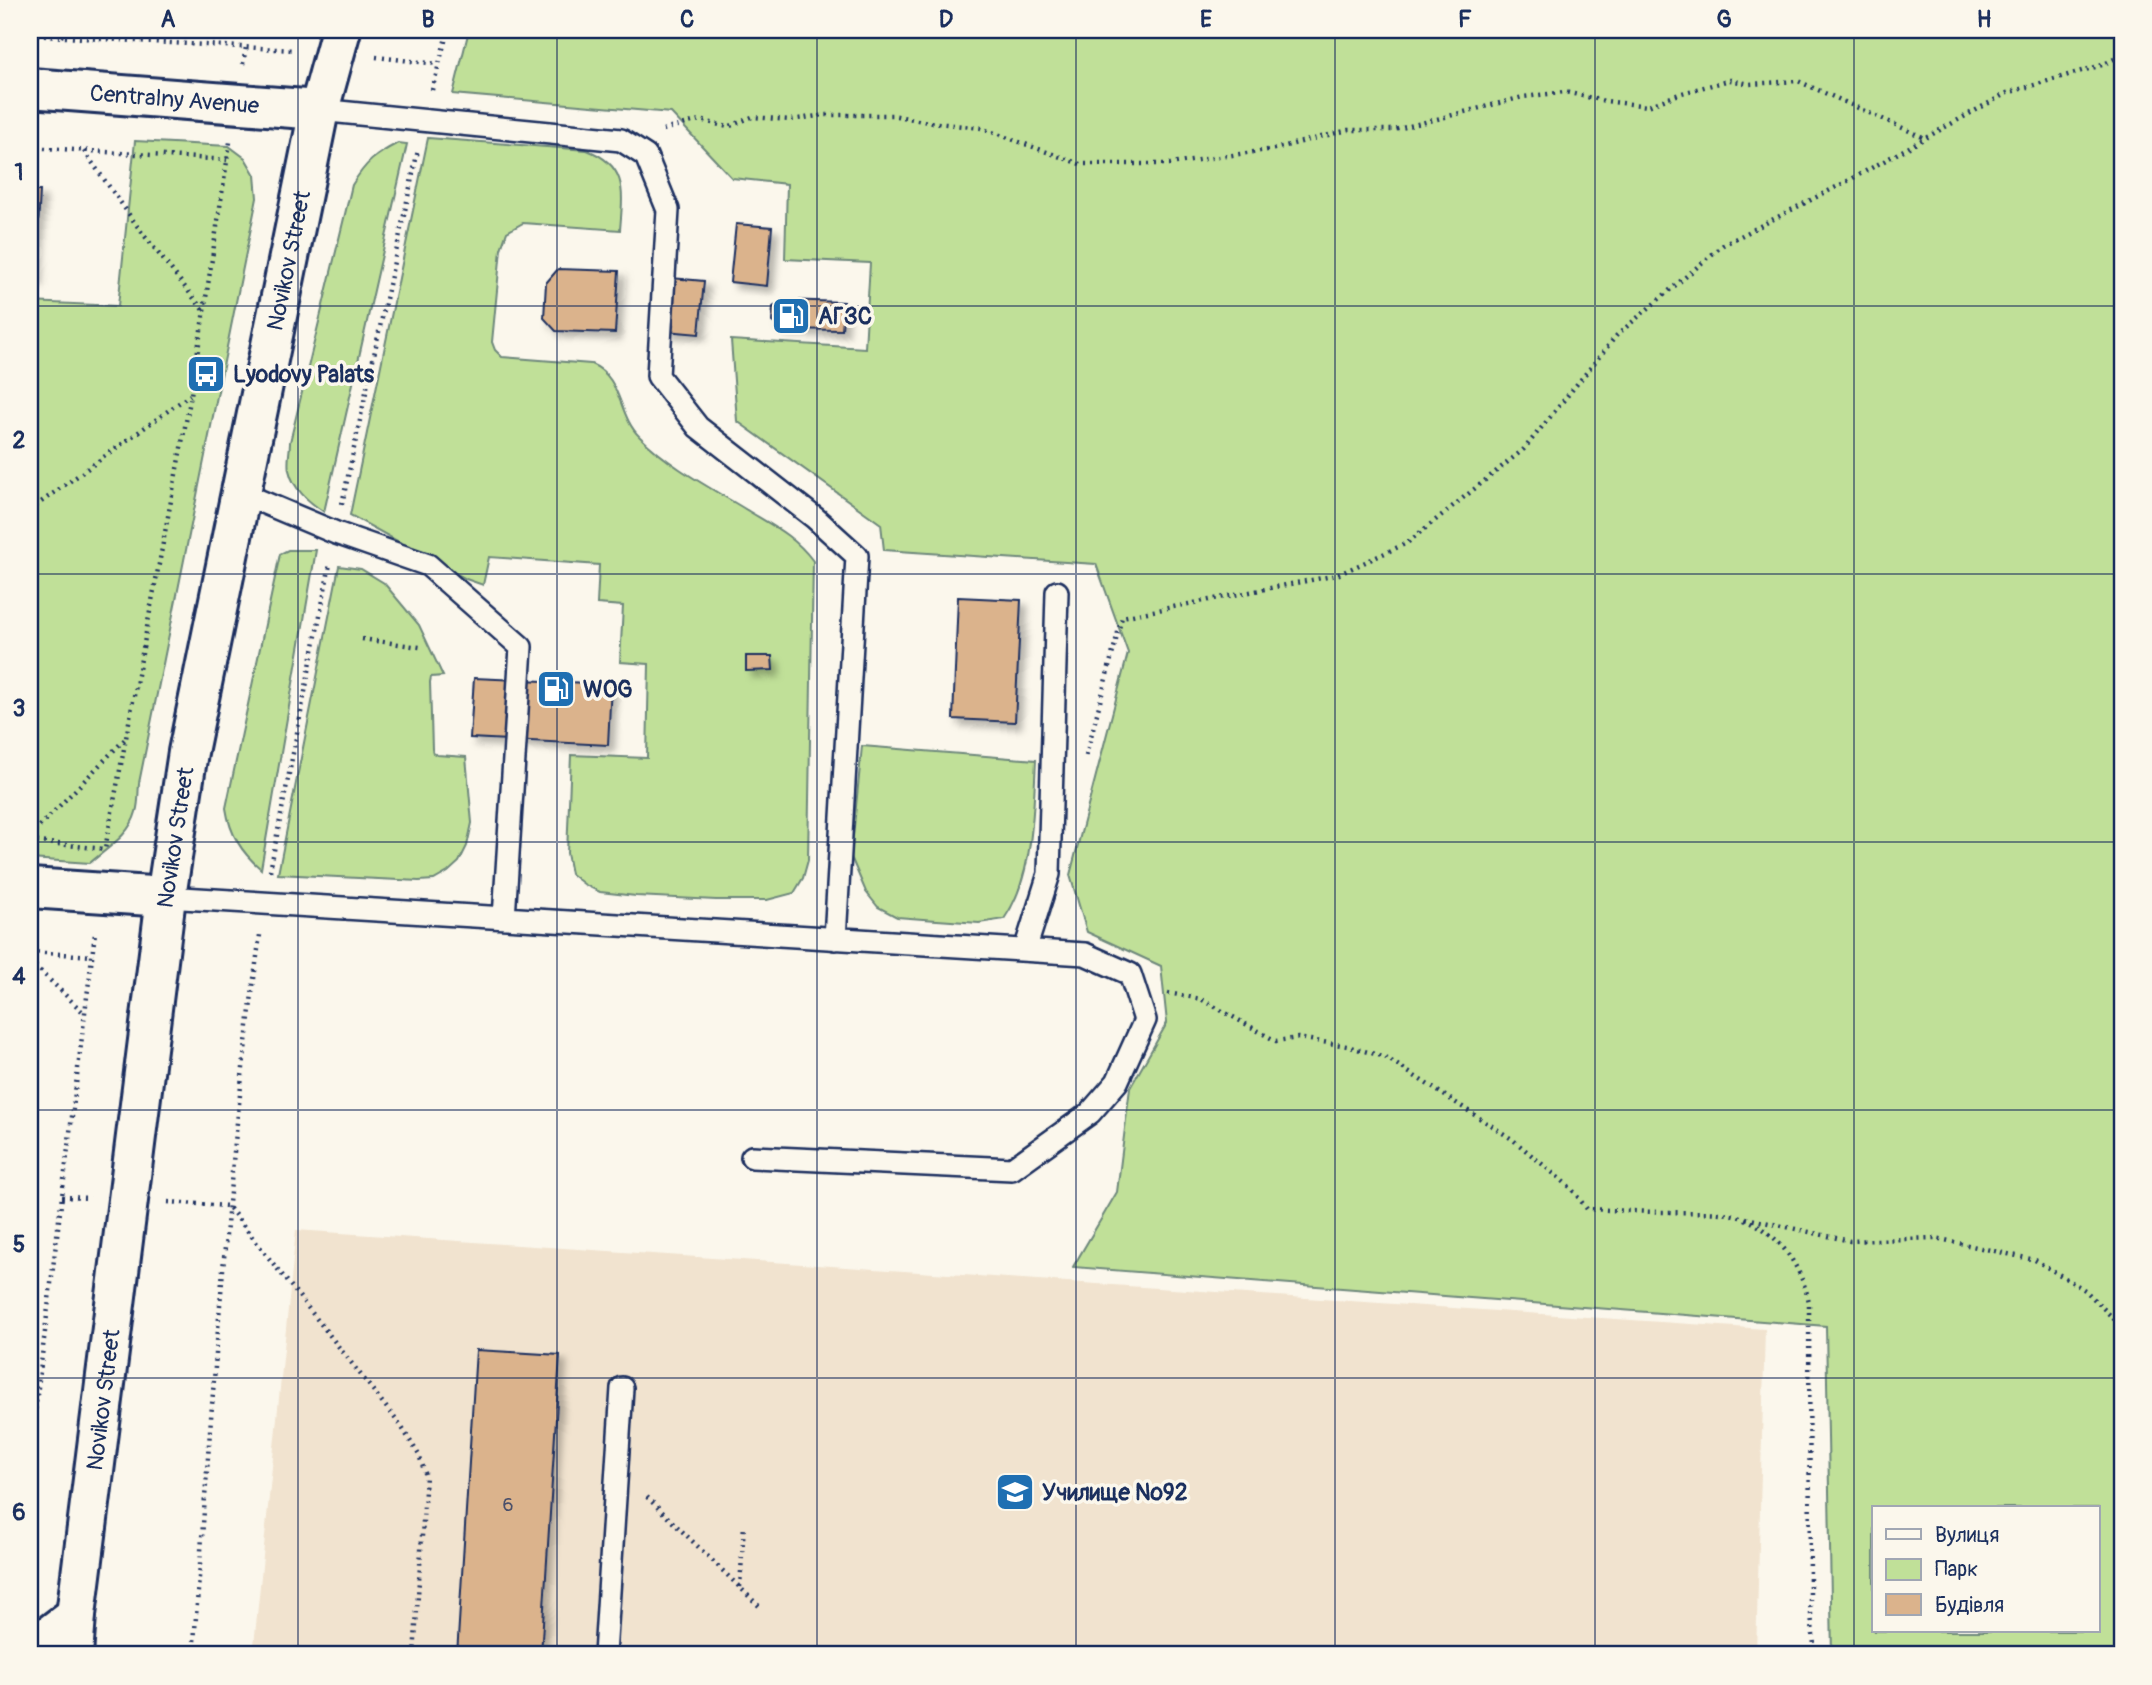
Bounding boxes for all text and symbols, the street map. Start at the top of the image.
text: A [161,5,176,34]
text: B [421,5,435,34]
text: C [680,5,694,34]
text: D [939,5,953,34]
text: E [1200,5,1212,34]
text: F [1458,5,1472,34]
text: G [1716,5,1732,34]
text: H [1977,5,1991,34]
street label: Centralny Avenue [89,78,261,120]
text: 1 [15,158,24,187]
street label: Novikov Street [260,187,317,333]
fuel station icon: АГЗС [770,295,812,337]
place label: АГЗС [818,302,872,331]
bus stop icon: Lyodovy Palats [185,353,227,395]
place label: Lyodovy Palats [233,360,375,389]
text: 2 [13,426,26,455]
fuel station icon: WOG [535,668,577,710]
place label: WOG [583,675,633,704]
text: 3 [13,694,25,723]
street label: Novikov Street [150,764,200,910]
text: 4 [12,962,26,991]
text: 5 [13,1230,25,1259]
street label: Novikov Street [80,1327,126,1472]
school or university icon: Училище №92 [994,1471,1036,1513]
place label: Училище №92 [1042,1478,1188,1507]
house number: 6 [502,1493,514,1517]
text: 6 [12,1498,26,1527]
legend [1872,1506,2100,1632]
text: Вулиця [1935,1522,1999,1549]
text: Парк [1935,1556,1978,1583]
text: Будівля [1935,1592,2004,1619]

